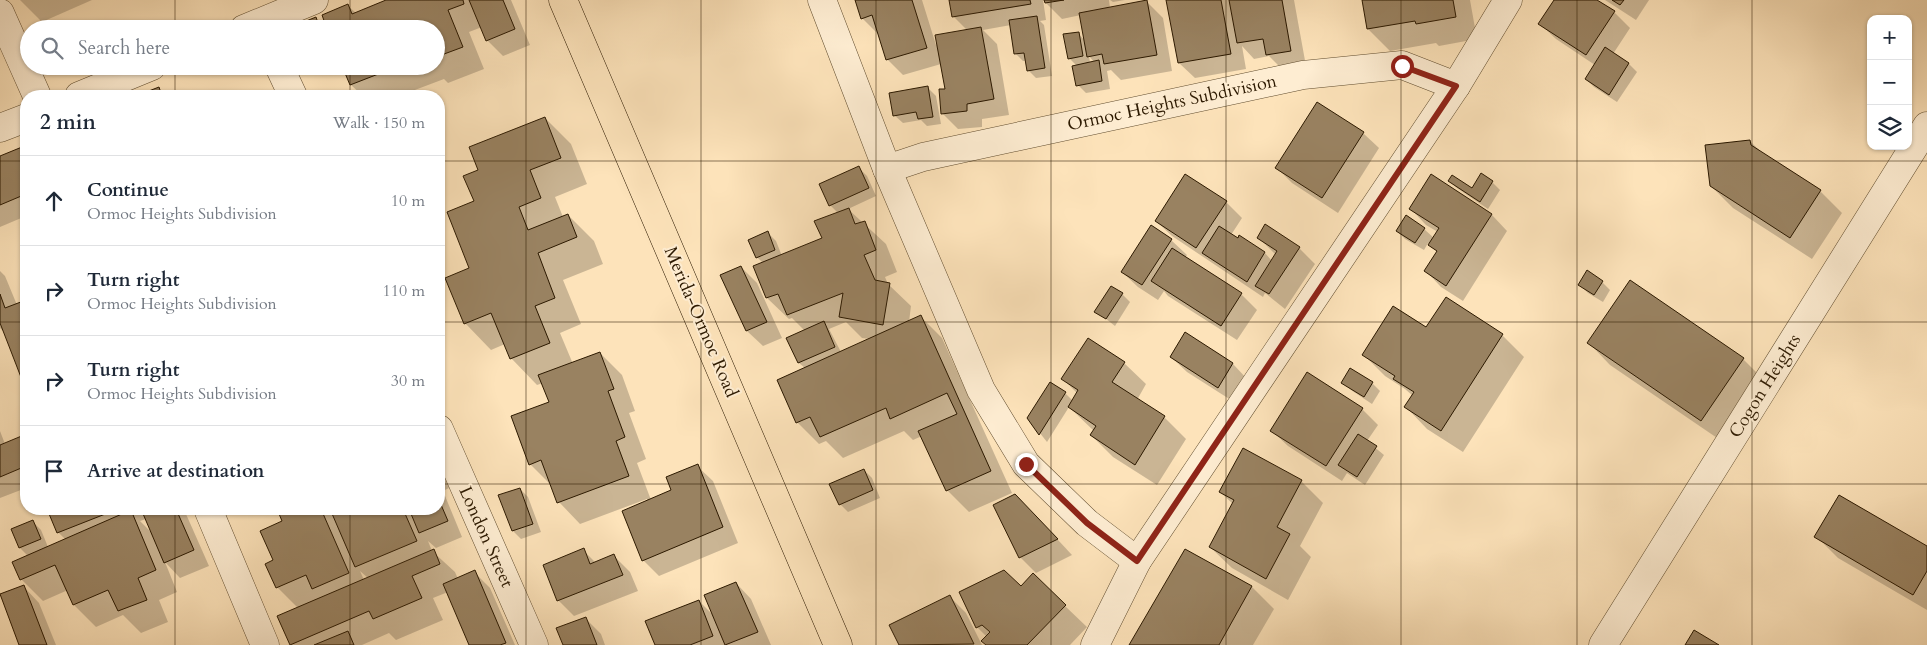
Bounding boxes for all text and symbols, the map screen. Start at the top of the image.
map controls [1867,15,1912,150]
button: + [1867,15,1912,60]
search box [20,20,445,75]
icon: search [38,34,66,62]
text: Search here [78,35,170,61]
route start [1391,55,1414,78]
button: − [1867,60,1912,105]
street label: Ormoc Heights Subdivision [1065,68,1280,137]
button: layers [1867,105,1912,150]
text: 2 min [40,108,96,137]
text: Walk · 150 m [333,112,425,134]
text: Continue [87,177,169,203]
icon: ahead [40,187,68,215]
text: 10 m [391,190,425,212]
text: Ormoc Heights Subdivision [87,203,277,225]
street label: Merida-Ormoc Road [658,243,744,402]
text: Turn right [87,267,179,293]
icon: right [40,277,68,305]
text: 110 m [383,280,425,302]
text: Ormoc Heights Subdivision [87,293,277,315]
street label: Cogon Heights [1723,329,1807,443]
text: Turn right [87,357,179,383]
icon: right [40,367,68,395]
text: 30 m [391,370,425,392]
text: Ormoc Heights Subdivision [87,383,277,405]
route end [1015,453,1038,476]
icon: arrive [40,457,68,485]
text: Arrive at destination [87,458,264,484]
street label: London Street [453,482,520,592]

